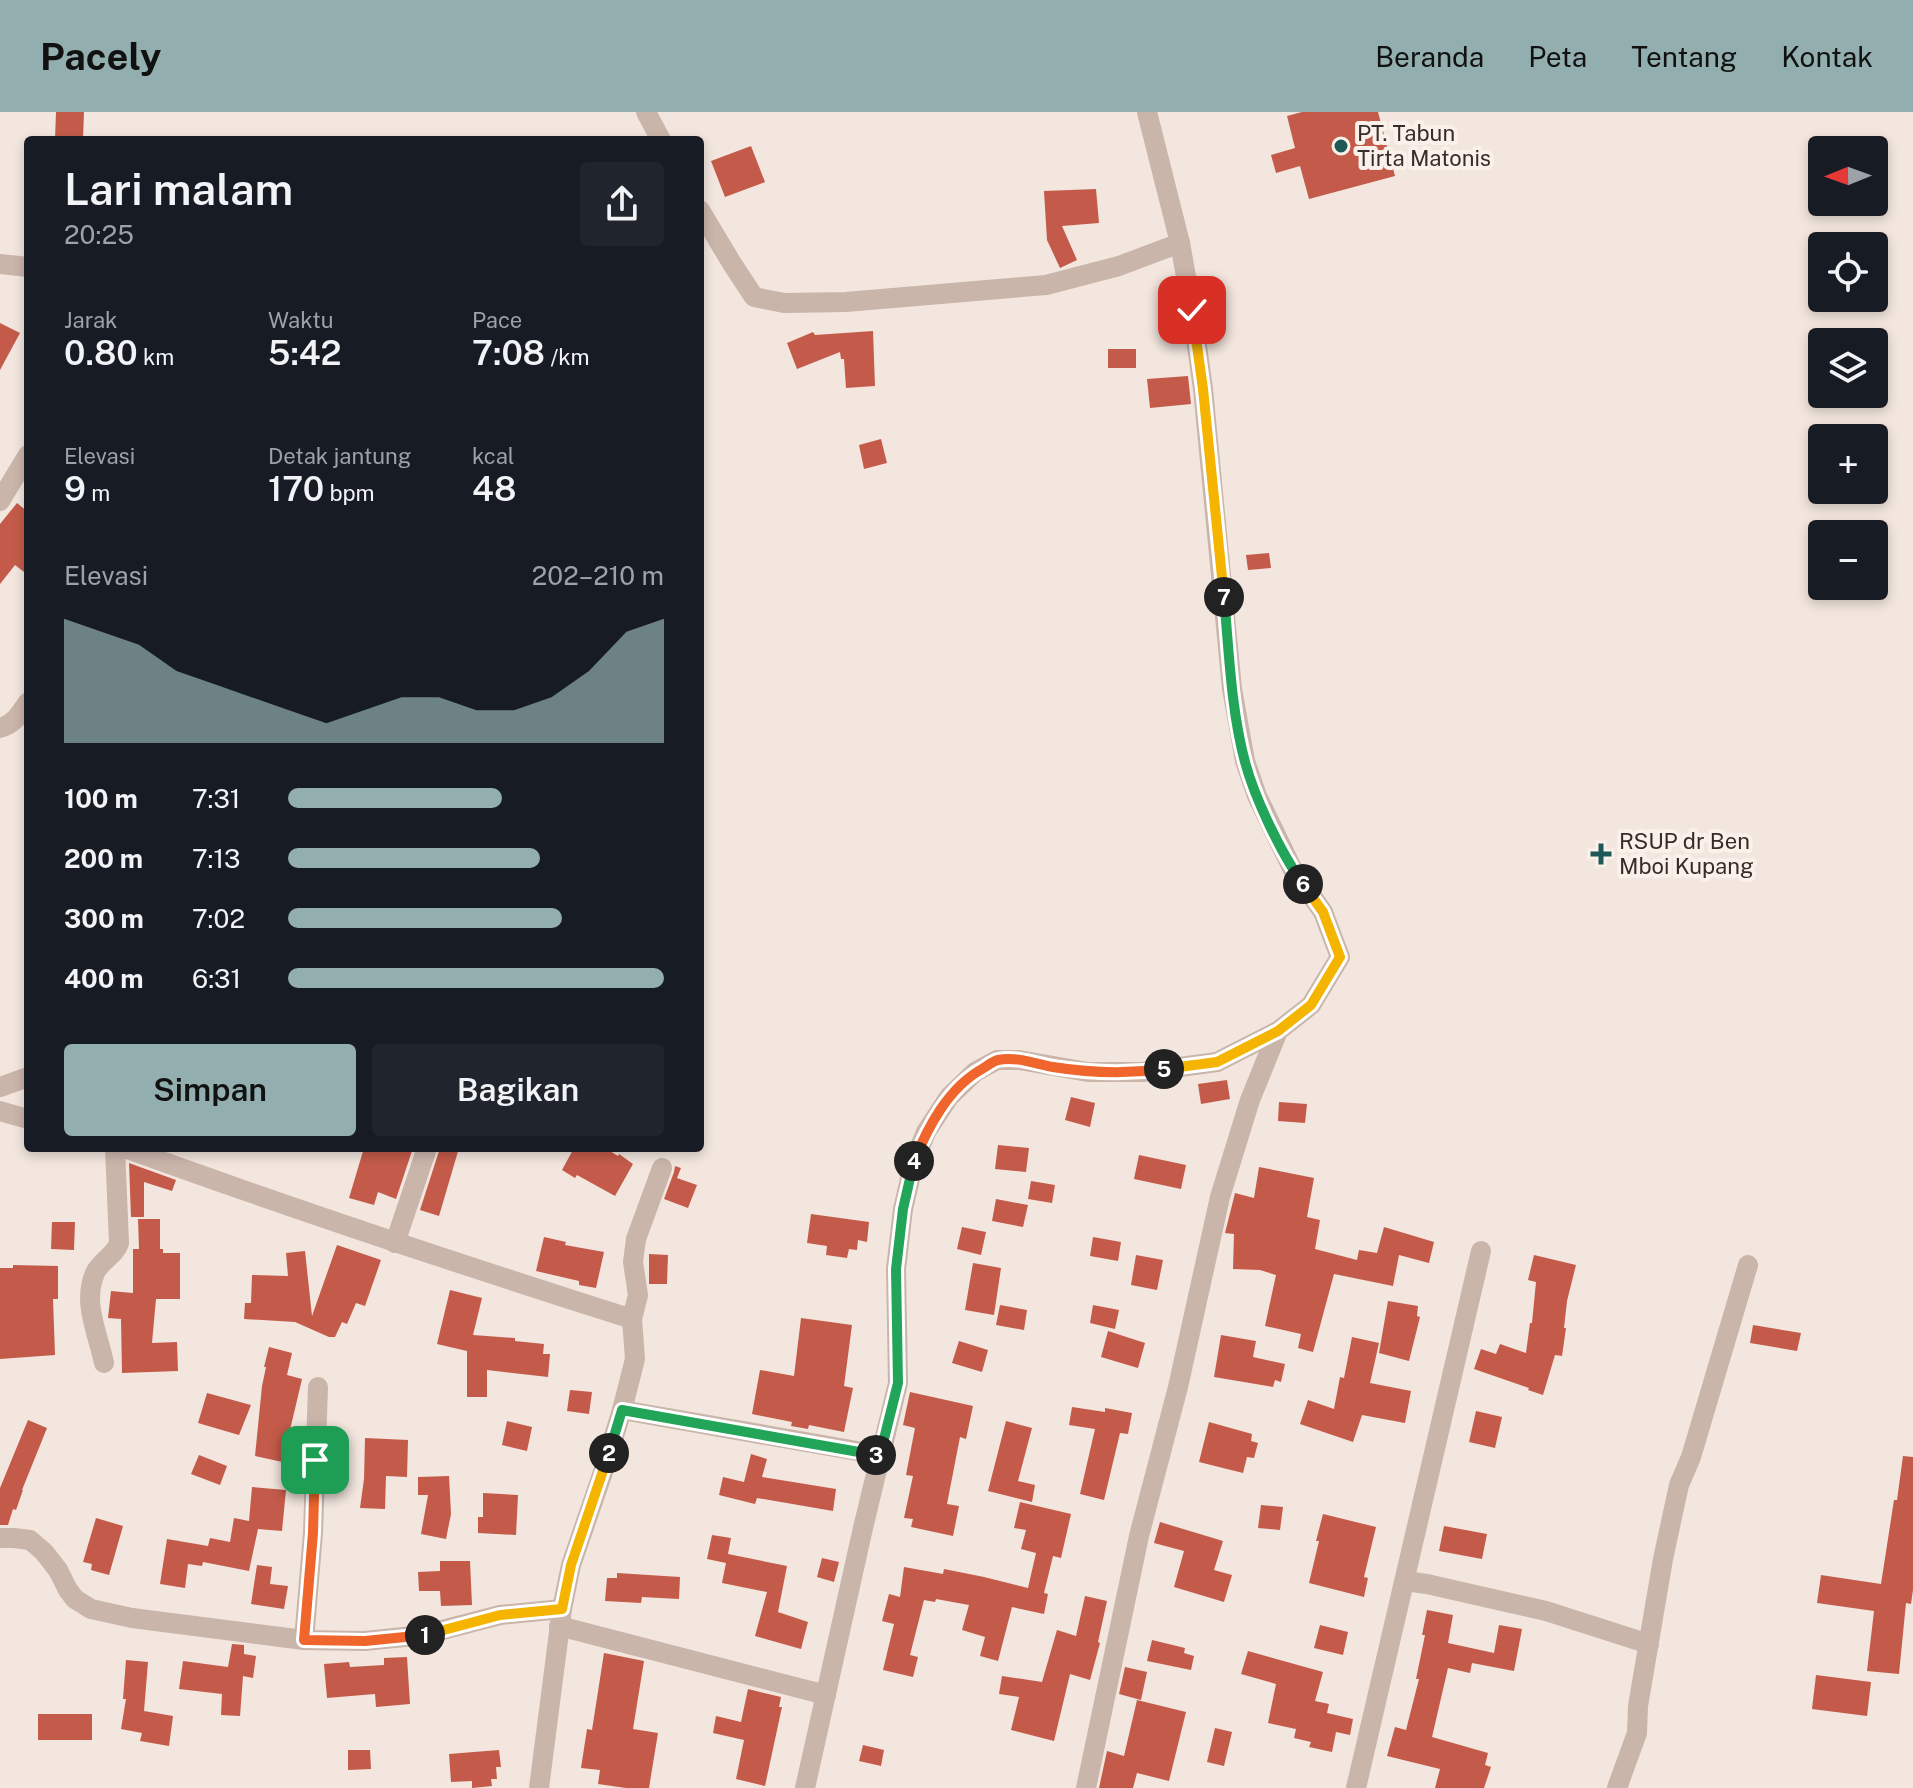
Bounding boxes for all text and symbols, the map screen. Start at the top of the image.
text: Pacely [40,34,161,79]
text: Beranda [1375,40,1484,73]
text: Peta [1528,40,1587,73]
text: Tentang [1631,40,1737,73]
text: Kontak [1781,40,1873,73]
place label: PT. Tabun Tirta Matonis [1357,120,1491,171]
north arrow [1808,136,1888,216]
map controls [1808,136,1888,600]
marker: PT. Tabun Tirta Matonis [1332,137,1350,155]
button: share [580,162,664,246]
text: Lari malam [64,163,293,215]
text: 20:25 [64,219,134,250]
button: locate [1808,232,1888,312]
pin [1158,276,1226,344]
icon: check [1170,288,1214,332]
text: Jarak [64,307,117,333]
text: Waktu [268,307,333,333]
text: Pace [472,307,522,333]
button: layers [1808,328,1888,408]
text: 0.80 [64,333,138,373]
text: 5:42 [268,333,342,373]
text: 7:08 [472,333,545,373]
text: km [138,344,174,370]
text: /km [545,344,590,370]
button: + [1808,424,1888,504]
text: Elevasi [64,443,135,469]
text: Detak jantung [268,443,411,469]
text: kcal [472,443,514,469]
text: 9 [64,469,86,509]
text: 170 [268,469,324,509]
text: 48 [472,469,516,509]
text: m [86,480,110,506]
text: bpm [324,480,375,506]
button: − [1808,520,1888,600]
text: Elevasi [64,560,148,591]
text: 202–210 m [532,560,664,591]
pin: 7 [1204,577,1244,617]
text: 7 [1217,584,1231,610]
text: 100 m [64,783,138,814]
text: 7:31 [192,783,240,814]
place label: RSUP dr Ben Mboi Kupang [1619,828,1754,879]
text: 200 m [64,843,143,874]
text: 7:13 [192,843,240,874]
marker: RSUP dr Ben Mboi Kupang [1590,843,1612,865]
pin: 6 [1283,864,1323,904]
text: 6 [1296,871,1310,897]
text: 300 m [64,903,144,934]
text: 7:02 [192,903,245,934]
text: 400 m [64,963,144,994]
text: 6:31 [192,963,241,994]
button: Simpan [64,1044,356,1136]
button: Bagikan [372,1044,664,1136]
pin: 5 [1144,1049,1184,1089]
text: 5 [1157,1056,1171,1082]
pin: 4 [894,1141,934,1181]
text: 4 [907,1148,921,1174]
pin [281,1426,349,1494]
pin: 2 [589,1433,629,1473]
pin: 3 [856,1435,896,1475]
icon: arrive [293,1438,337,1482]
text: 2 [602,1440,616,1466]
text: 3 [869,1442,883,1468]
pin: 1 [405,1615,445,1655]
text: 1 [420,1622,430,1648]

